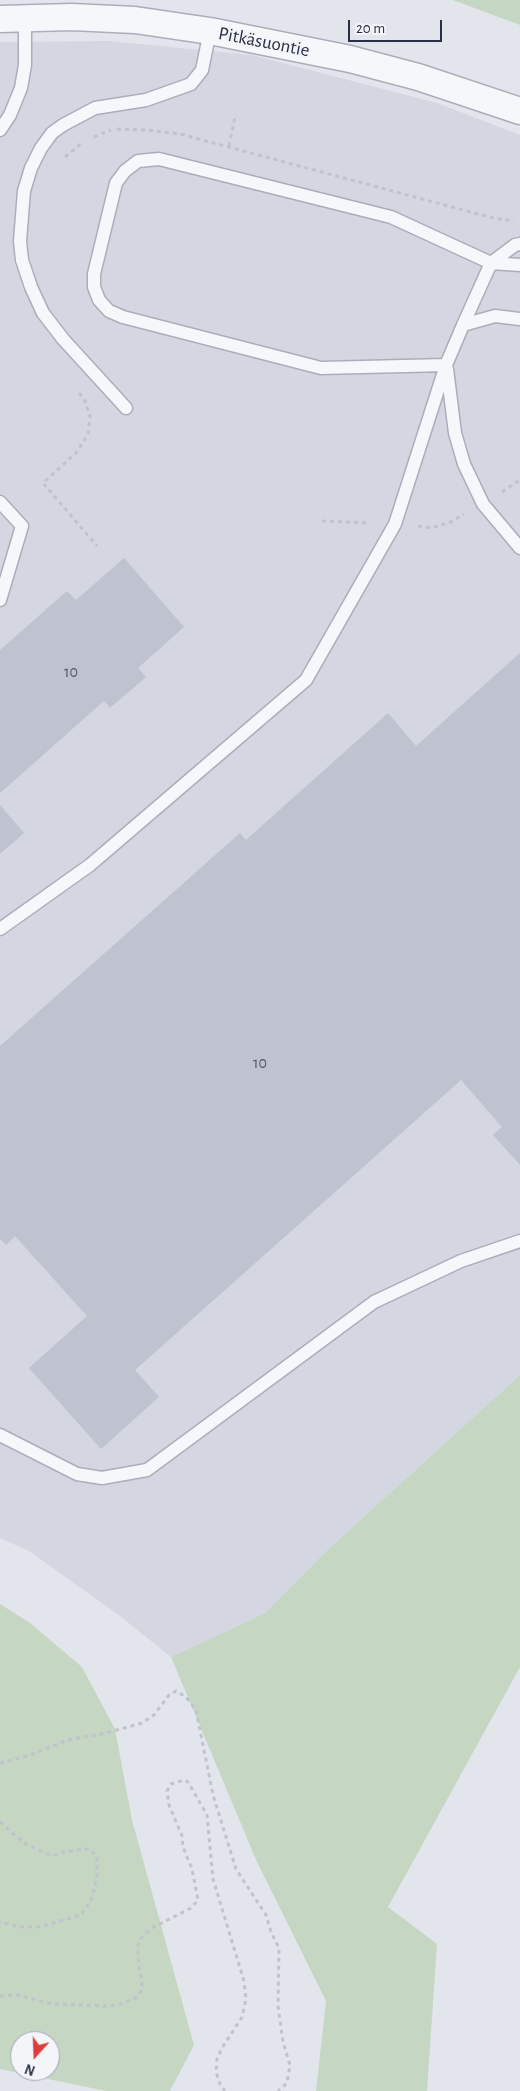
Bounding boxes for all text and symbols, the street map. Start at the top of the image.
scale bar [350,10,444,42]
text: 20 m [356,21,385,36]
street label: Pitkäsuontie [216,22,312,62]
house number: 10 [64,662,78,682]
house number: 10 [253,1053,267,1073]
north arrow [10,2031,60,2081]
text: N [23,2061,37,2077]

